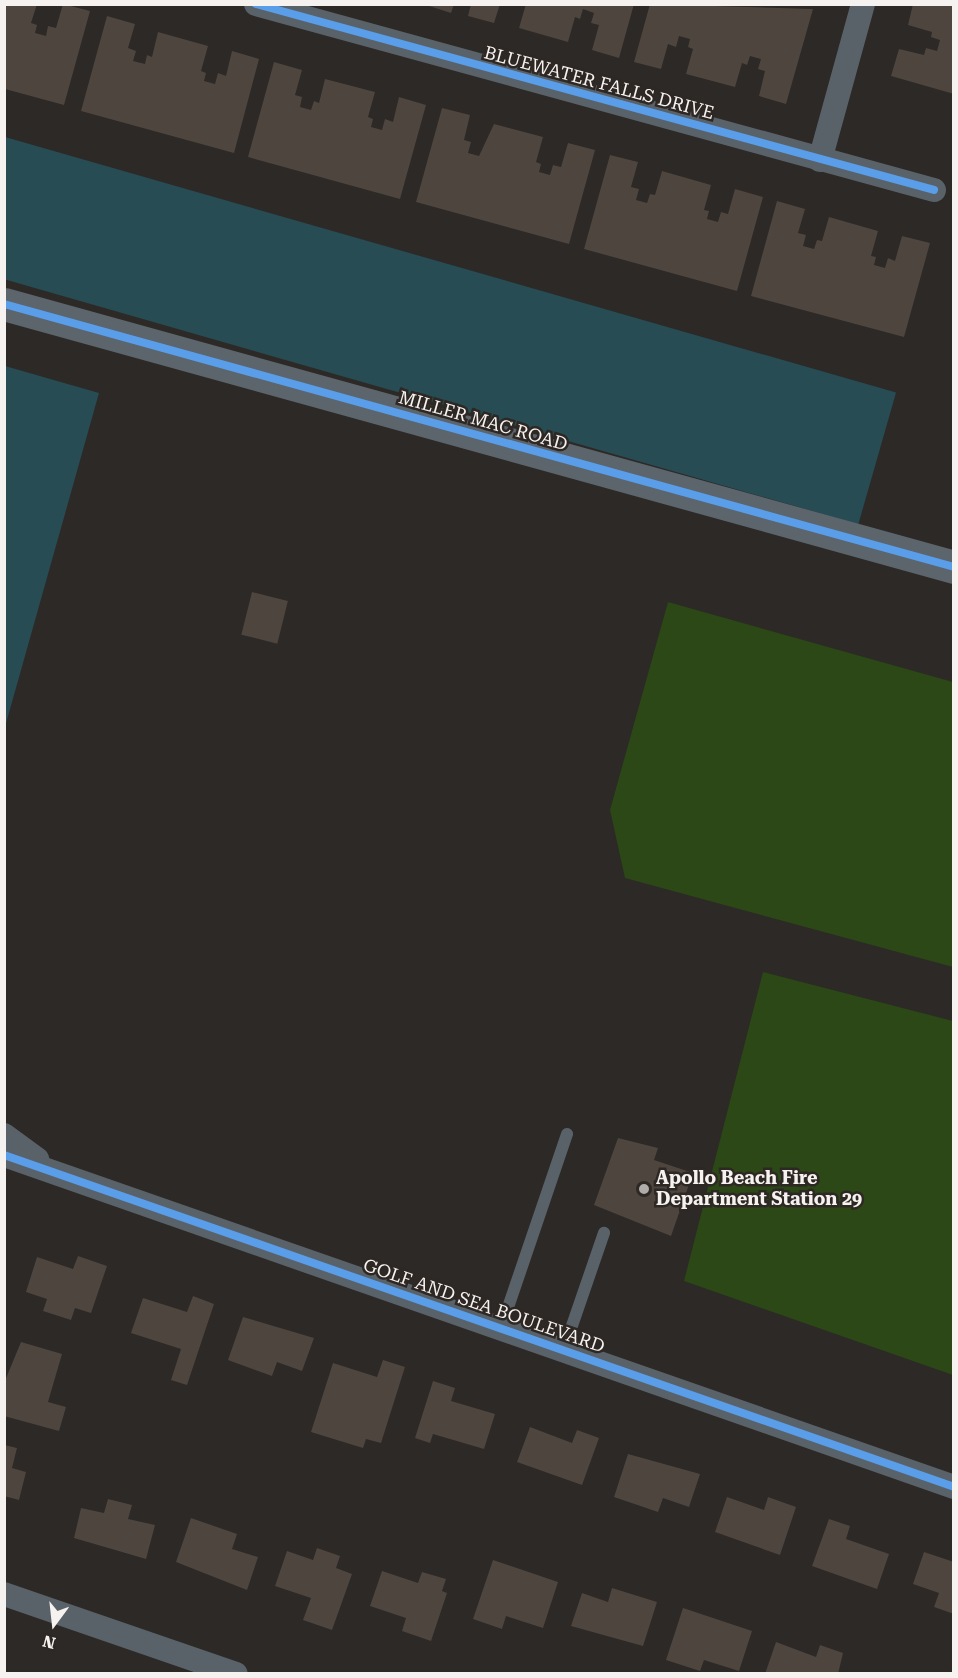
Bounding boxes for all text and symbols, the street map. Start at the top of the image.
street label: BLUEWATER FALLS DRIVE [482,42,716,124]
street label: MILLER MAC ROAD [396,387,570,455]
place label: Apollo Beach Fire Department Station 29 [656,1168,862,1210]
marker: Apollo Beach Fire Department Station 29 [637,1182,651,1196]
street label: GOLF AND SEA BOULEVARD [360,1254,608,1358]
north arrow [24,1594,84,1654]
text: N [41,1631,58,1653]

